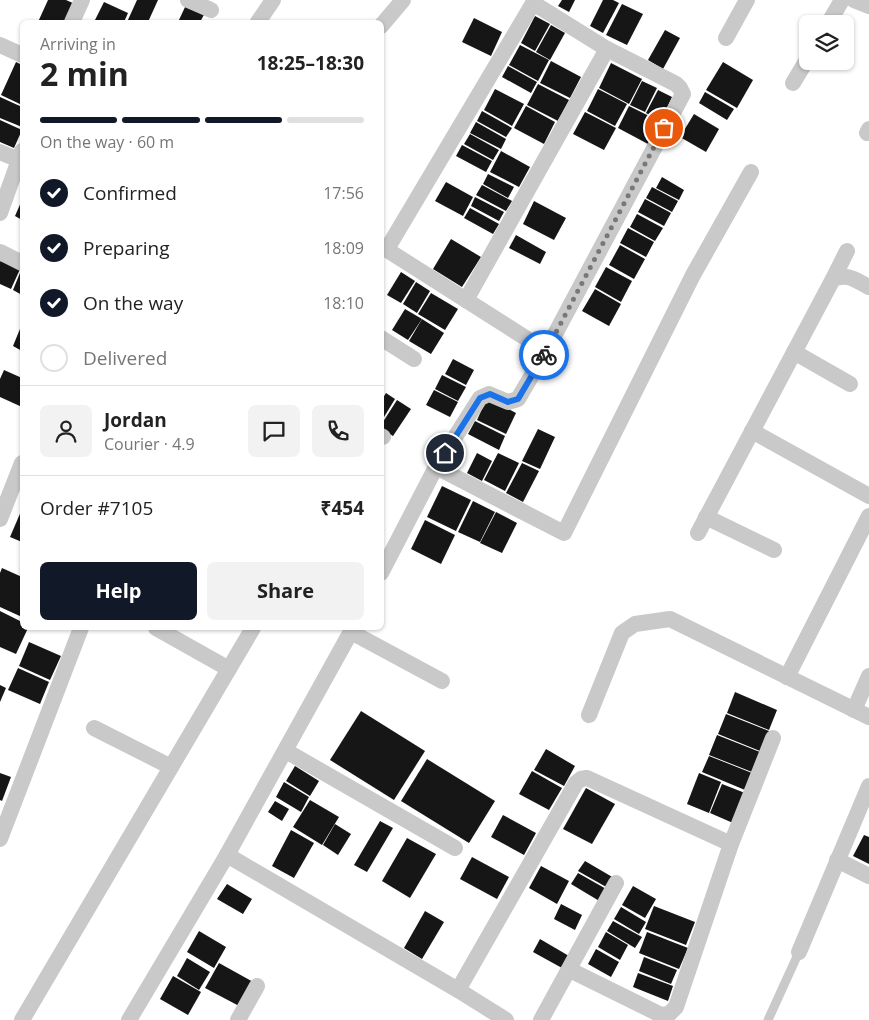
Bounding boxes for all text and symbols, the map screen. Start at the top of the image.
map controls [799,15,854,70]
button: layers [799,15,854,70]
text: Arriving in [40,33,116,55]
text: 18:25–18:30 [257,50,364,76]
text: 2 min [40,52,129,95]
pin [643,107,685,149]
icon: bag [650,114,678,142]
text: On the way · 60 m [40,131,174,153]
icon: check [40,179,68,207]
text: Confirmed [83,180,177,206]
text: 17:56 [323,182,364,204]
icon: check [40,234,68,262]
text: Preparing [83,235,170,261]
text: 18:09 [323,237,364,259]
icon: check [40,289,68,317]
text: On the way [83,290,183,316]
text: 18:10 [323,292,364,314]
courier [519,330,569,380]
icon: bike [530,341,558,369]
text: Delivered [83,345,167,371]
button: person [40,405,92,457]
button: chat [248,405,300,457]
button: phone [312,405,364,457]
text: Jordan [104,407,167,433]
pin [424,432,466,474]
text: Courier · 4.9 [104,433,195,455]
icon: home [431,439,459,467]
text: Order #7105 [40,495,153,521]
text: ₹454 [321,495,364,521]
button: Help [40,562,197,620]
button: Share [207,562,364,620]

